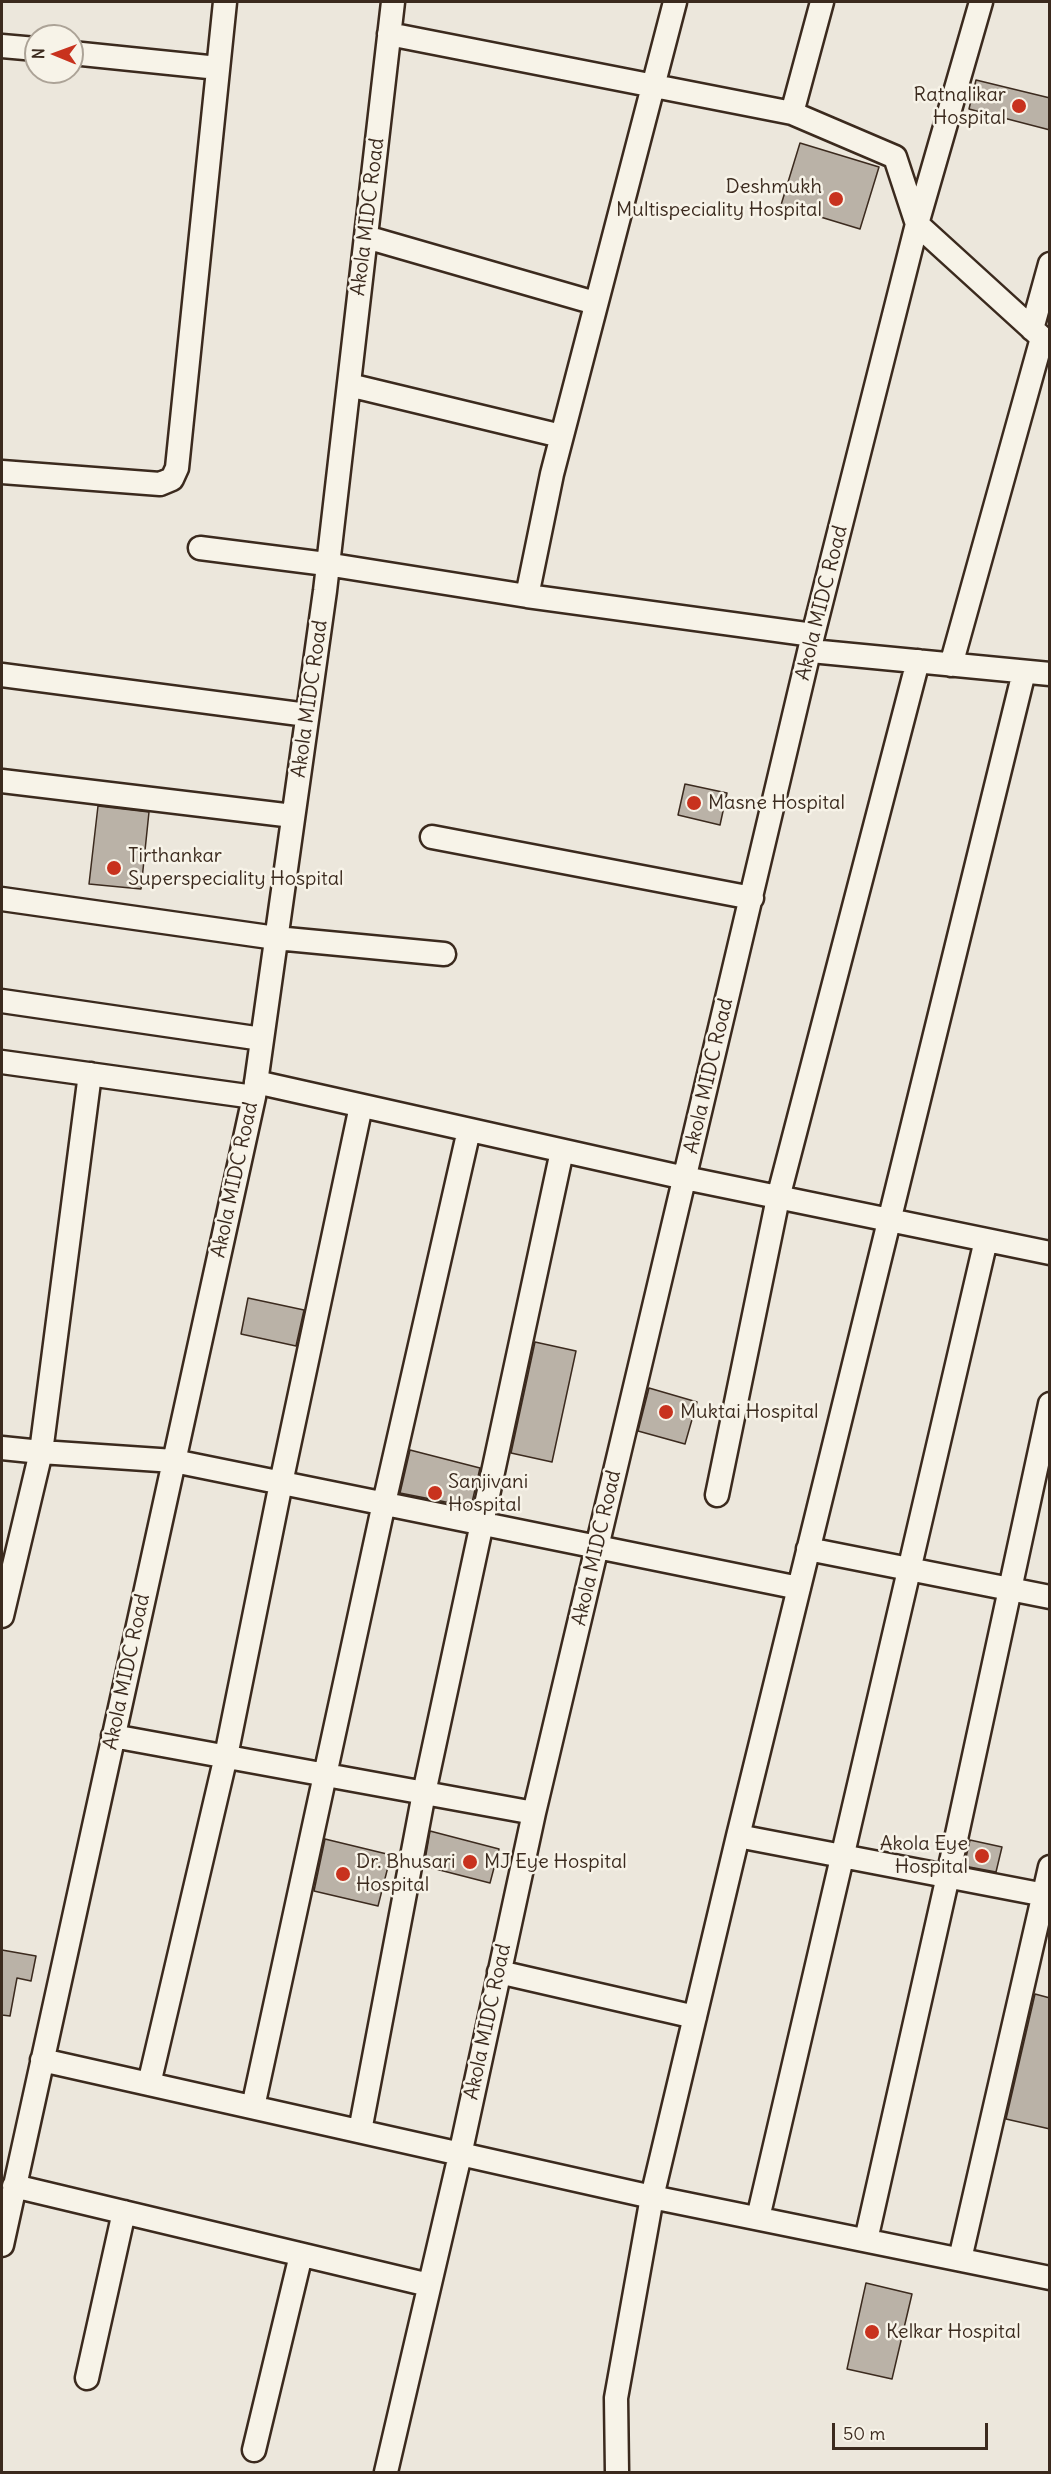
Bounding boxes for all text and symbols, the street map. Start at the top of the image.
north arrow [24,24,84,84]
text: N [28,48,48,59]
place label: Ratnalikar Hospital [914,83,1006,130]
marker: Ratnalikar Hospital [1010,97,1028,115]
street label: Akola MIDC Road [346,137,390,297]
place label: Deshmukh Multispeciality Hospital [616,175,822,222]
marker: Deshmukh Multispeciality Hospital [827,190,845,208]
street label: Akola MIDC Road [791,523,853,683]
street label: Akola MIDC Road [287,619,333,779]
place label: Masne Hospital [708,791,845,815]
marker: Masne Hospital [685,794,703,812]
place label: Tirthankar Superspeciality Hospital [128,844,344,891]
marker: Tirthankar Superspeciality Hospital [105,859,123,877]
street label: Akola MIDC Road [679,996,739,1156]
street label: Akola MIDC Road [207,1100,263,1260]
place label: Muktai Hospital [680,1400,819,1424]
marker: Muktai Hospital [657,1403,675,1421]
street label: Akola MIDC Road [567,1468,627,1628]
place label: Sanjivani Hospital [448,1470,528,1517]
marker: Sanjivani Hospital [426,1484,444,1502]
street label: Akola MIDC Road [99,1592,155,1752]
place label: Akola Eye Hospital [880,1832,968,1879]
marker: Akola Eye Hospital [973,1847,991,1865]
place label: Dr. Bhusari Hospital [356,1850,455,1897]
place label: MJ Eye Hospital [484,1850,627,1874]
marker: MJ Eye Hospital [461,1853,479,1871]
marker: Dr. Bhusari Hospital [334,1865,352,1883]
street label: Akola MIDC Road [460,1942,516,2102]
place label: Kelkar Hospital [886,2320,1021,2344]
marker: Kelkar Hospital [863,2323,881,2341]
scale bar [835,2411,991,2449]
text: 50 m [843,2422,885,2445]

